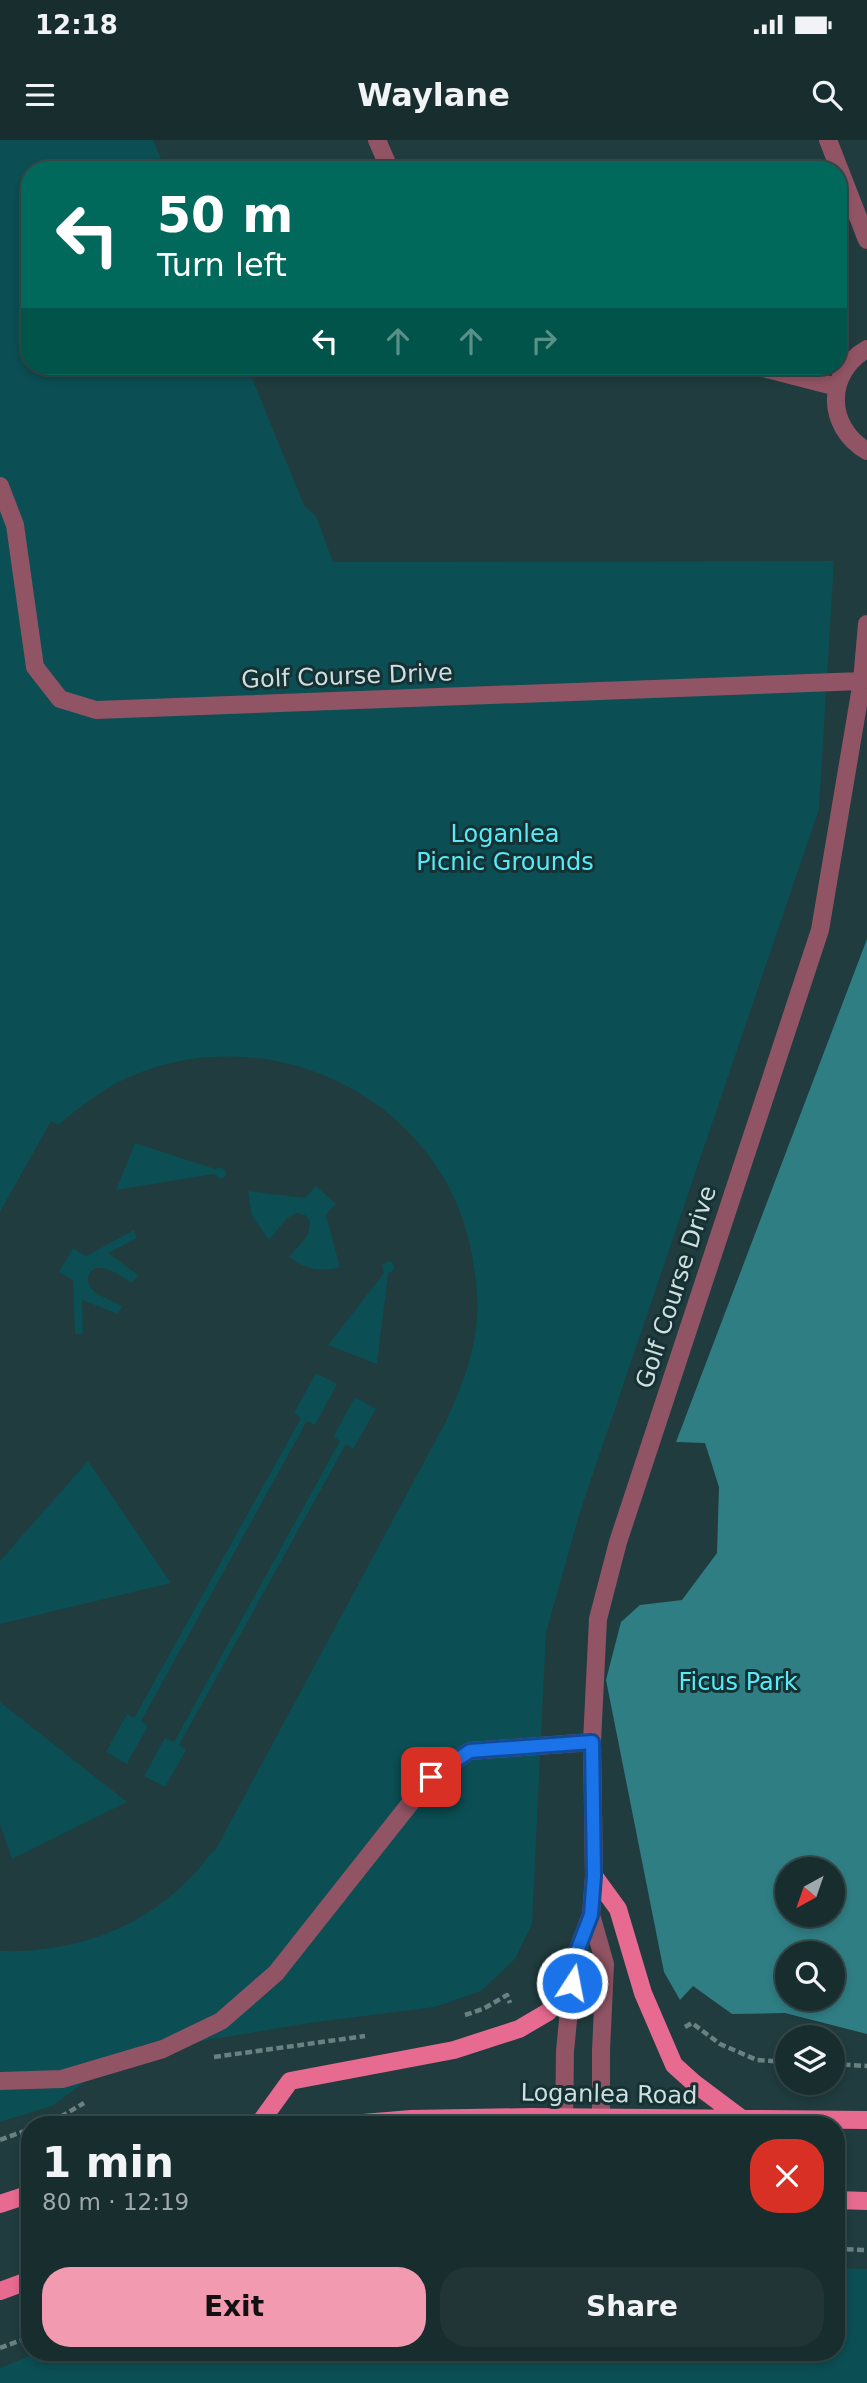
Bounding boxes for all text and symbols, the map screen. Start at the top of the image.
text: 12:18 [35,10,118,40]
icon: menu [21,76,59,114]
text: Waylane [357,76,510,114]
icon: search [808,76,846,114]
text: 50 m [157,187,293,244]
icon: left [42,189,133,280]
text: Turn left [157,246,287,284]
icon: left [306,322,344,360]
icon: ahead [379,322,417,360]
icon: ahead [452,322,490,360]
icon: right [525,322,563,360]
street label: Golf Course Drive [241,658,453,694]
park label: Loganlea Picnic Grounds [416,820,594,876]
street label: Golf Course Drive [630,1182,722,1392]
park label: Ficus Park [678,1668,798,1696]
pin [401,1747,461,1807]
icon: arrive [412,1758,450,1796]
north arrow [775,1857,845,1927]
map controls [775,1857,845,2095]
button: search [775,1941,845,2011]
position arrow [535,1946,609,2020]
button: layers [775,2025,845,2095]
street label: Loganlea Road [520,2078,698,2110]
text: 1 min [42,2138,174,2187]
button: close [750,2139,824,2213]
text: 80 m · 12:19 [42,2189,189,2215]
button: Exit [42,2267,426,2347]
button: Share [440,2267,824,2347]

